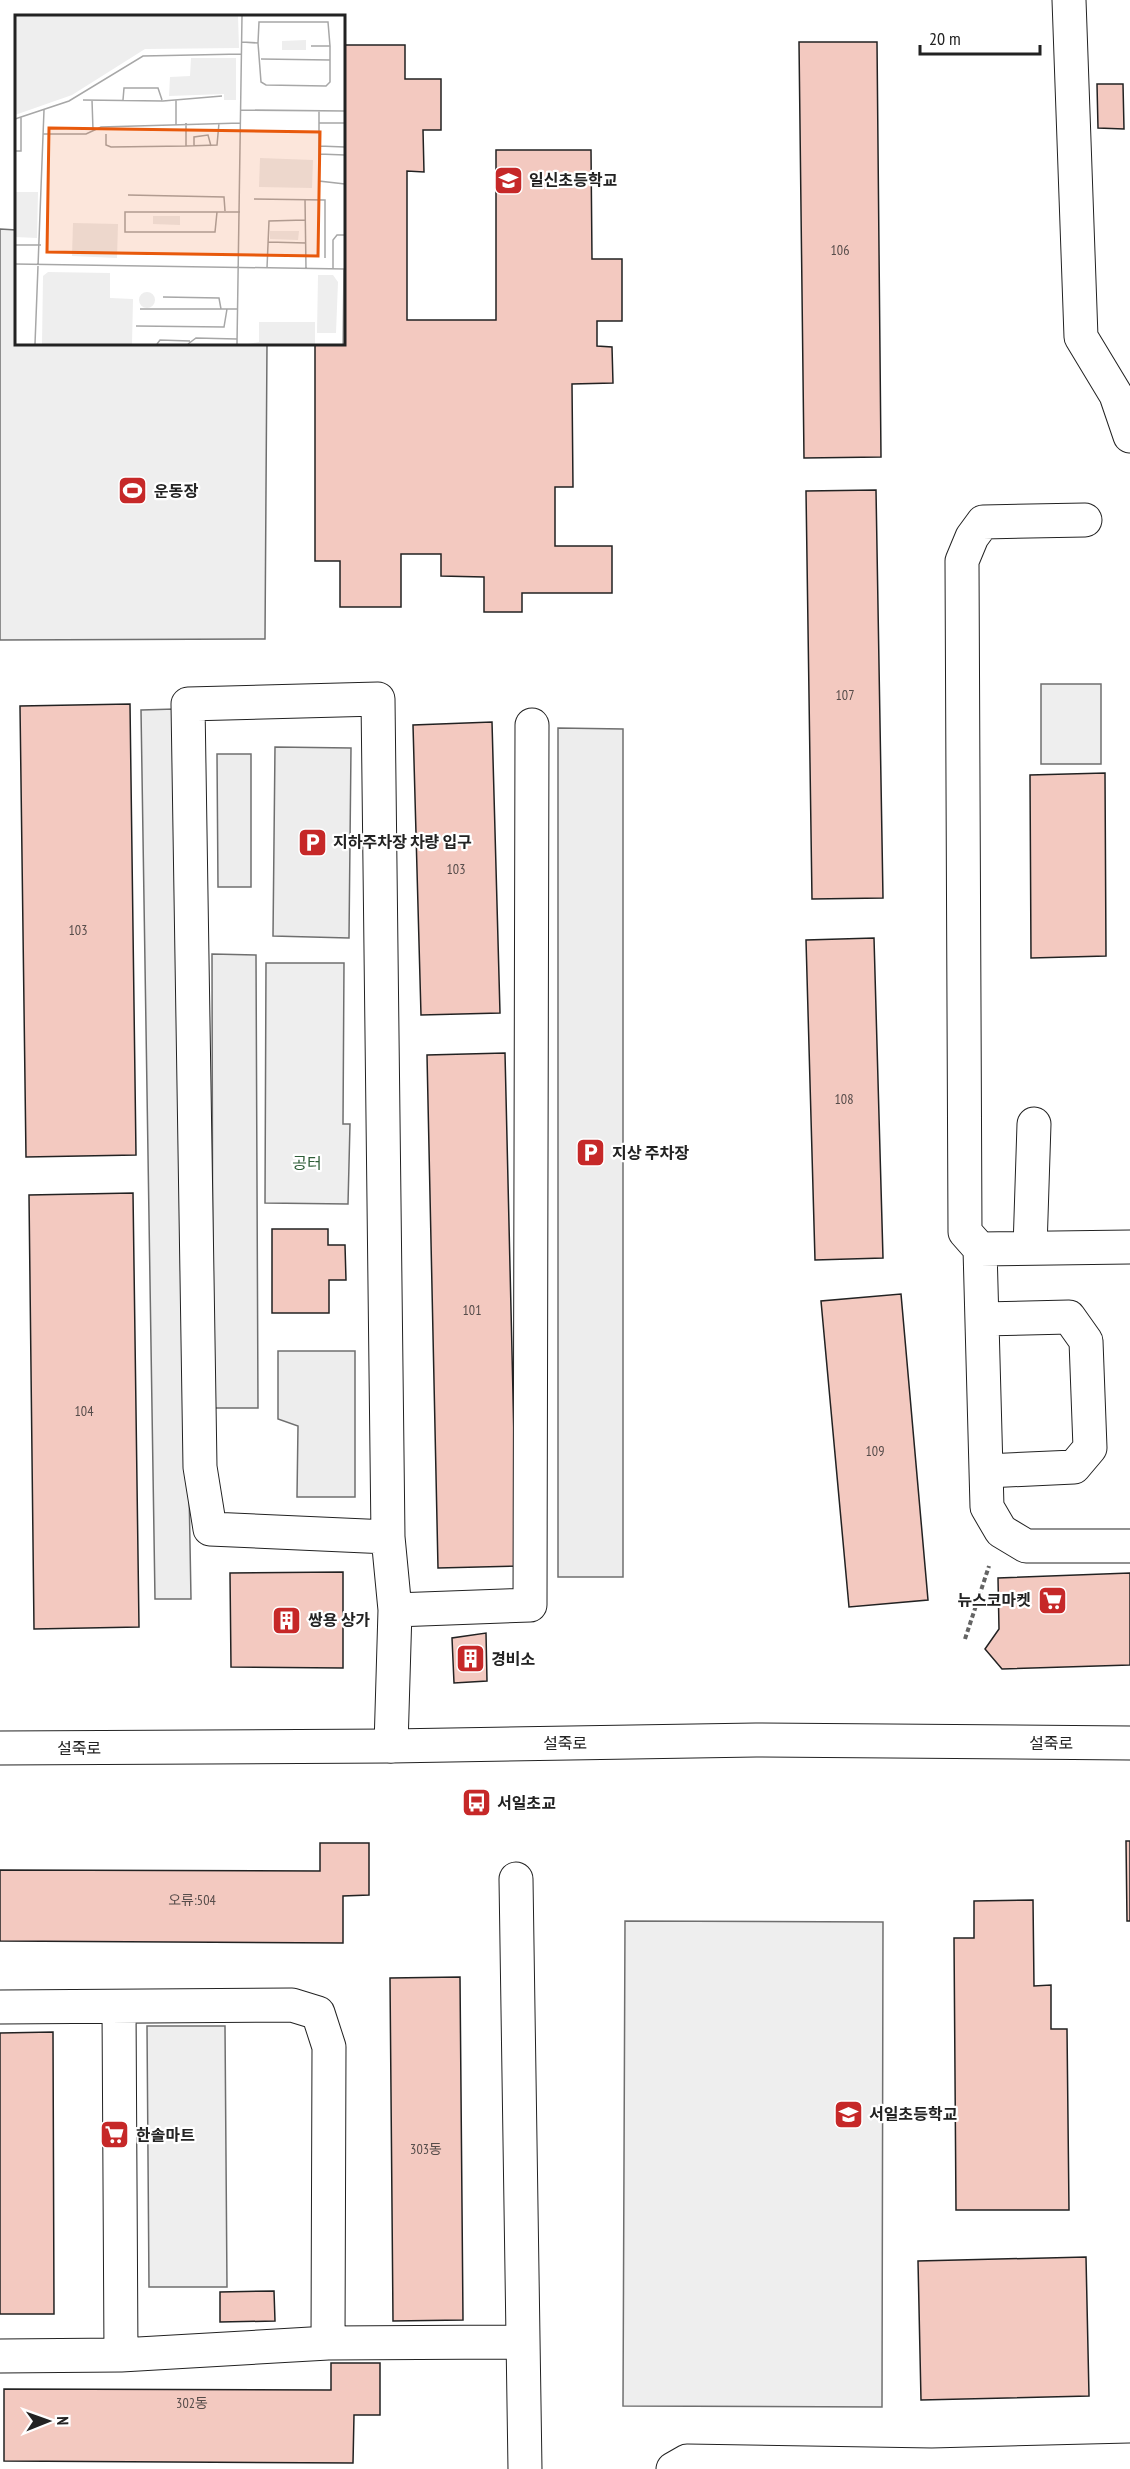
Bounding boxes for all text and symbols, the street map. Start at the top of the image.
inset map [15,15,345,345]
scale bar [920,18,1040,56]
text: 20 m [929,27,961,50]
school or university icon: 일신초등학교 [492,164,524,196]
place label: 일신초등학교 [529,170,618,190]
house number: 106 [831,241,849,259]
sports icon: 운동장 [117,475,149,507]
place label: 운동장 [154,481,198,501]
house number: 107 [836,686,854,704]
parking icon: 지하주차장 차량 입구 [296,826,328,858]
place label: 지하주차장 차량 입구 [333,832,472,852]
house number: 103 [447,860,465,878]
house number: 103 [69,921,87,939]
house number: 108 [835,1090,853,1108]
parking icon: 지상 주차장 [575,1137,607,1169]
place label: 지상 주차장 [612,1143,689,1163]
park label: 공터 [292,1153,322,1173]
house number: 101 [463,1301,481,1319]
house number: 104 [75,1402,94,1420]
house number: 109 [866,1442,884,1460]
supermarket icon: 뉴스코마켓 [1036,1584,1068,1616]
place label: 뉴스코마켓 [957,1590,1031,1610]
building icon: 쌍용 상가 [271,1604,303,1636]
place label: 쌍용 상가 [308,1610,370,1630]
building icon: 경비소 [454,1643,486,1675]
place label: 경비소 [491,1649,535,1669]
street label: 설죽로 [543,1733,587,1753]
street label: 설죽로 [1029,1733,1073,1753]
street label: 설죽로 [57,1738,101,1758]
bus stop icon: 서일초교 [460,1787,492,1819]
place label: 서일초교 [497,1793,556,1813]
house number: 오류:504 [168,1891,216,1909]
school or university icon: 서일초등학교 [832,2098,864,2130]
place label: 서일초등학교 [869,2104,958,2124]
supermarket icon: 한솔마트 [99,2119,131,2151]
place label: 한솔마트 [136,2125,195,2145]
house number: 303동 [410,2140,442,2158]
north arrow [18,2391,78,2451]
house number: 302동 [176,2394,208,2412]
text: N [53,2416,73,2425]

